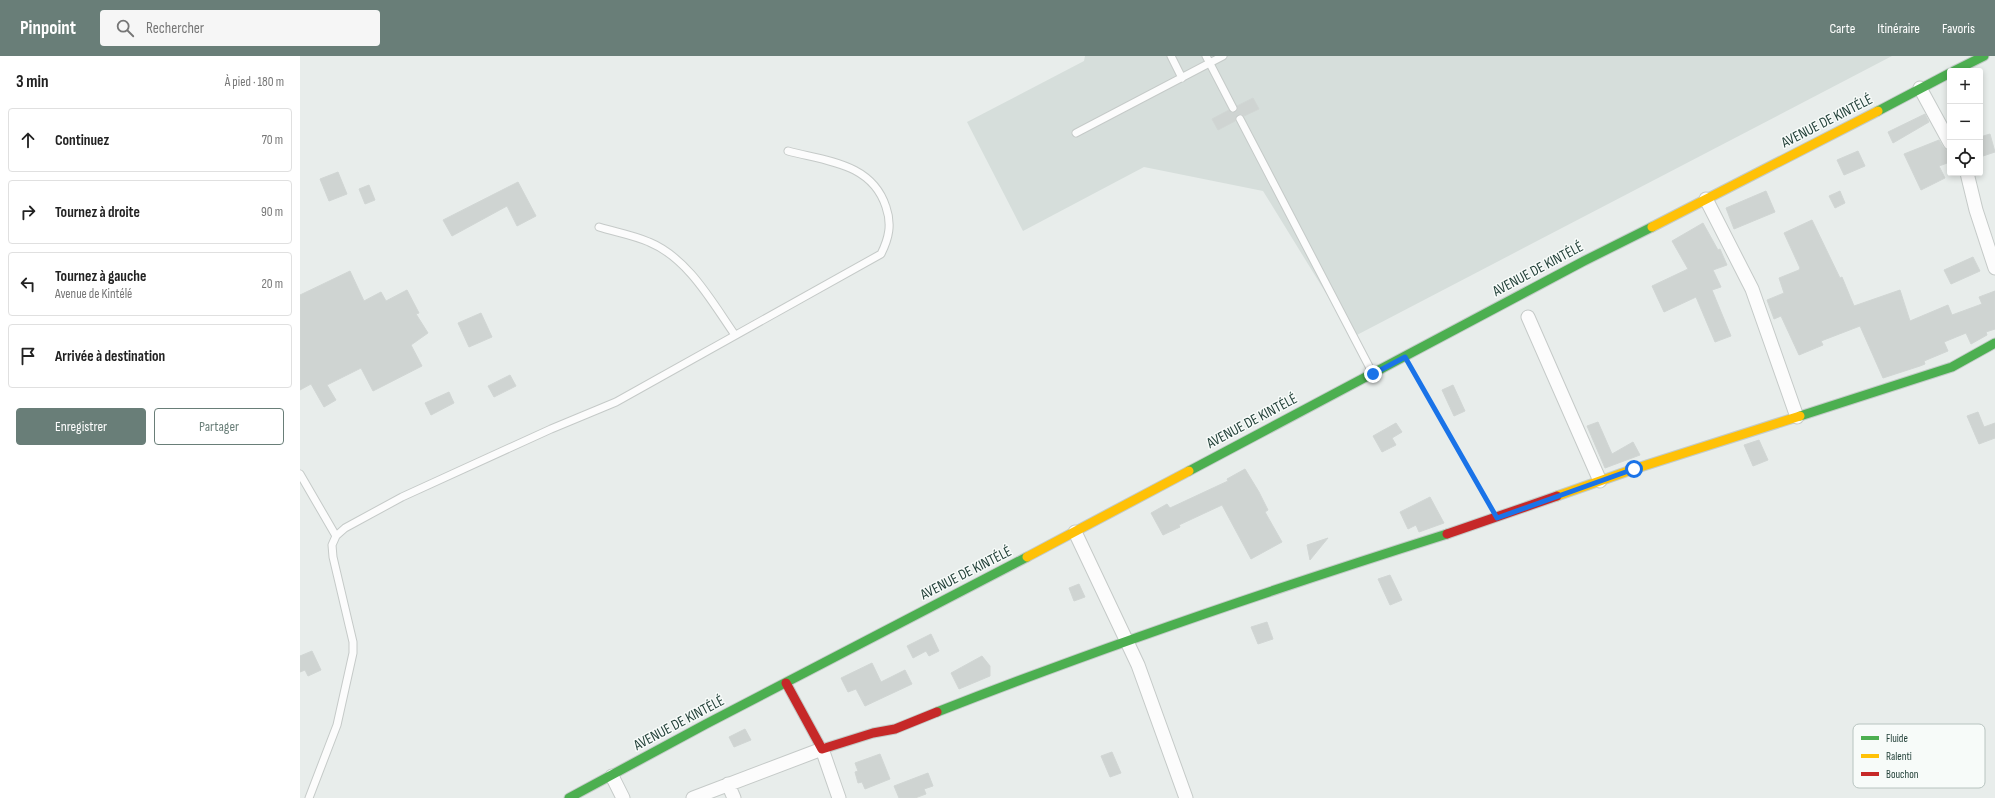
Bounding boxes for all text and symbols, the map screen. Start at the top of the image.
search box [100,10,380,46]
text: Pinpoint [20,17,76,40]
icon: search [114,17,136,39]
text: Rechercher [146,19,204,38]
text: Carte [1829,20,1855,37]
text: Itinéraire [1877,20,1920,37]
text: Favoris [1942,20,1975,37]
map controls [1947,68,1983,176]
button: + [1947,68,1983,104]
text: 3 min [16,72,49,92]
text: À pied · 180 m [225,74,284,90]
street label: AVENUE DE KINTÉLÉ [1777,90,1876,153]
button: − [1947,104,1983,140]
icon: ahead [17,129,39,151]
text: Continuez [55,131,109,150]
text: 70 m [262,132,283,148]
button: locate [1947,140,1983,176]
icon: right [17,201,39,223]
text: Tournez à droite [55,203,140,222]
text: 90 m [261,204,283,220]
street label: AVENUE DE KINTÉLÉ [1489,237,1587,301]
text: Tournez à gauche [55,267,146,286]
icon: left [17,273,39,295]
text: 20 m [261,276,283,292]
text: Avenue de Kintélé [55,286,132,302]
icon: arrive [17,345,39,367]
text: Arrivée à destination [55,347,165,366]
route end [1364,365,1382,383]
street label: AVENUE DE KINTÉLÉ [1203,389,1301,453]
button: Enregistrer [16,408,146,445]
button: Partager [154,408,284,445]
route start [1625,460,1643,478]
street label: AVENUE DE KINTÉLÉ [916,542,1015,605]
street label: AVENUE DE KINTÉLÉ [630,691,728,755]
legend [1853,724,1985,788]
text: Fluide [1886,732,1908,745]
text: Ralenti [1886,750,1912,763]
text: Bouchon [1886,768,1919,781]

